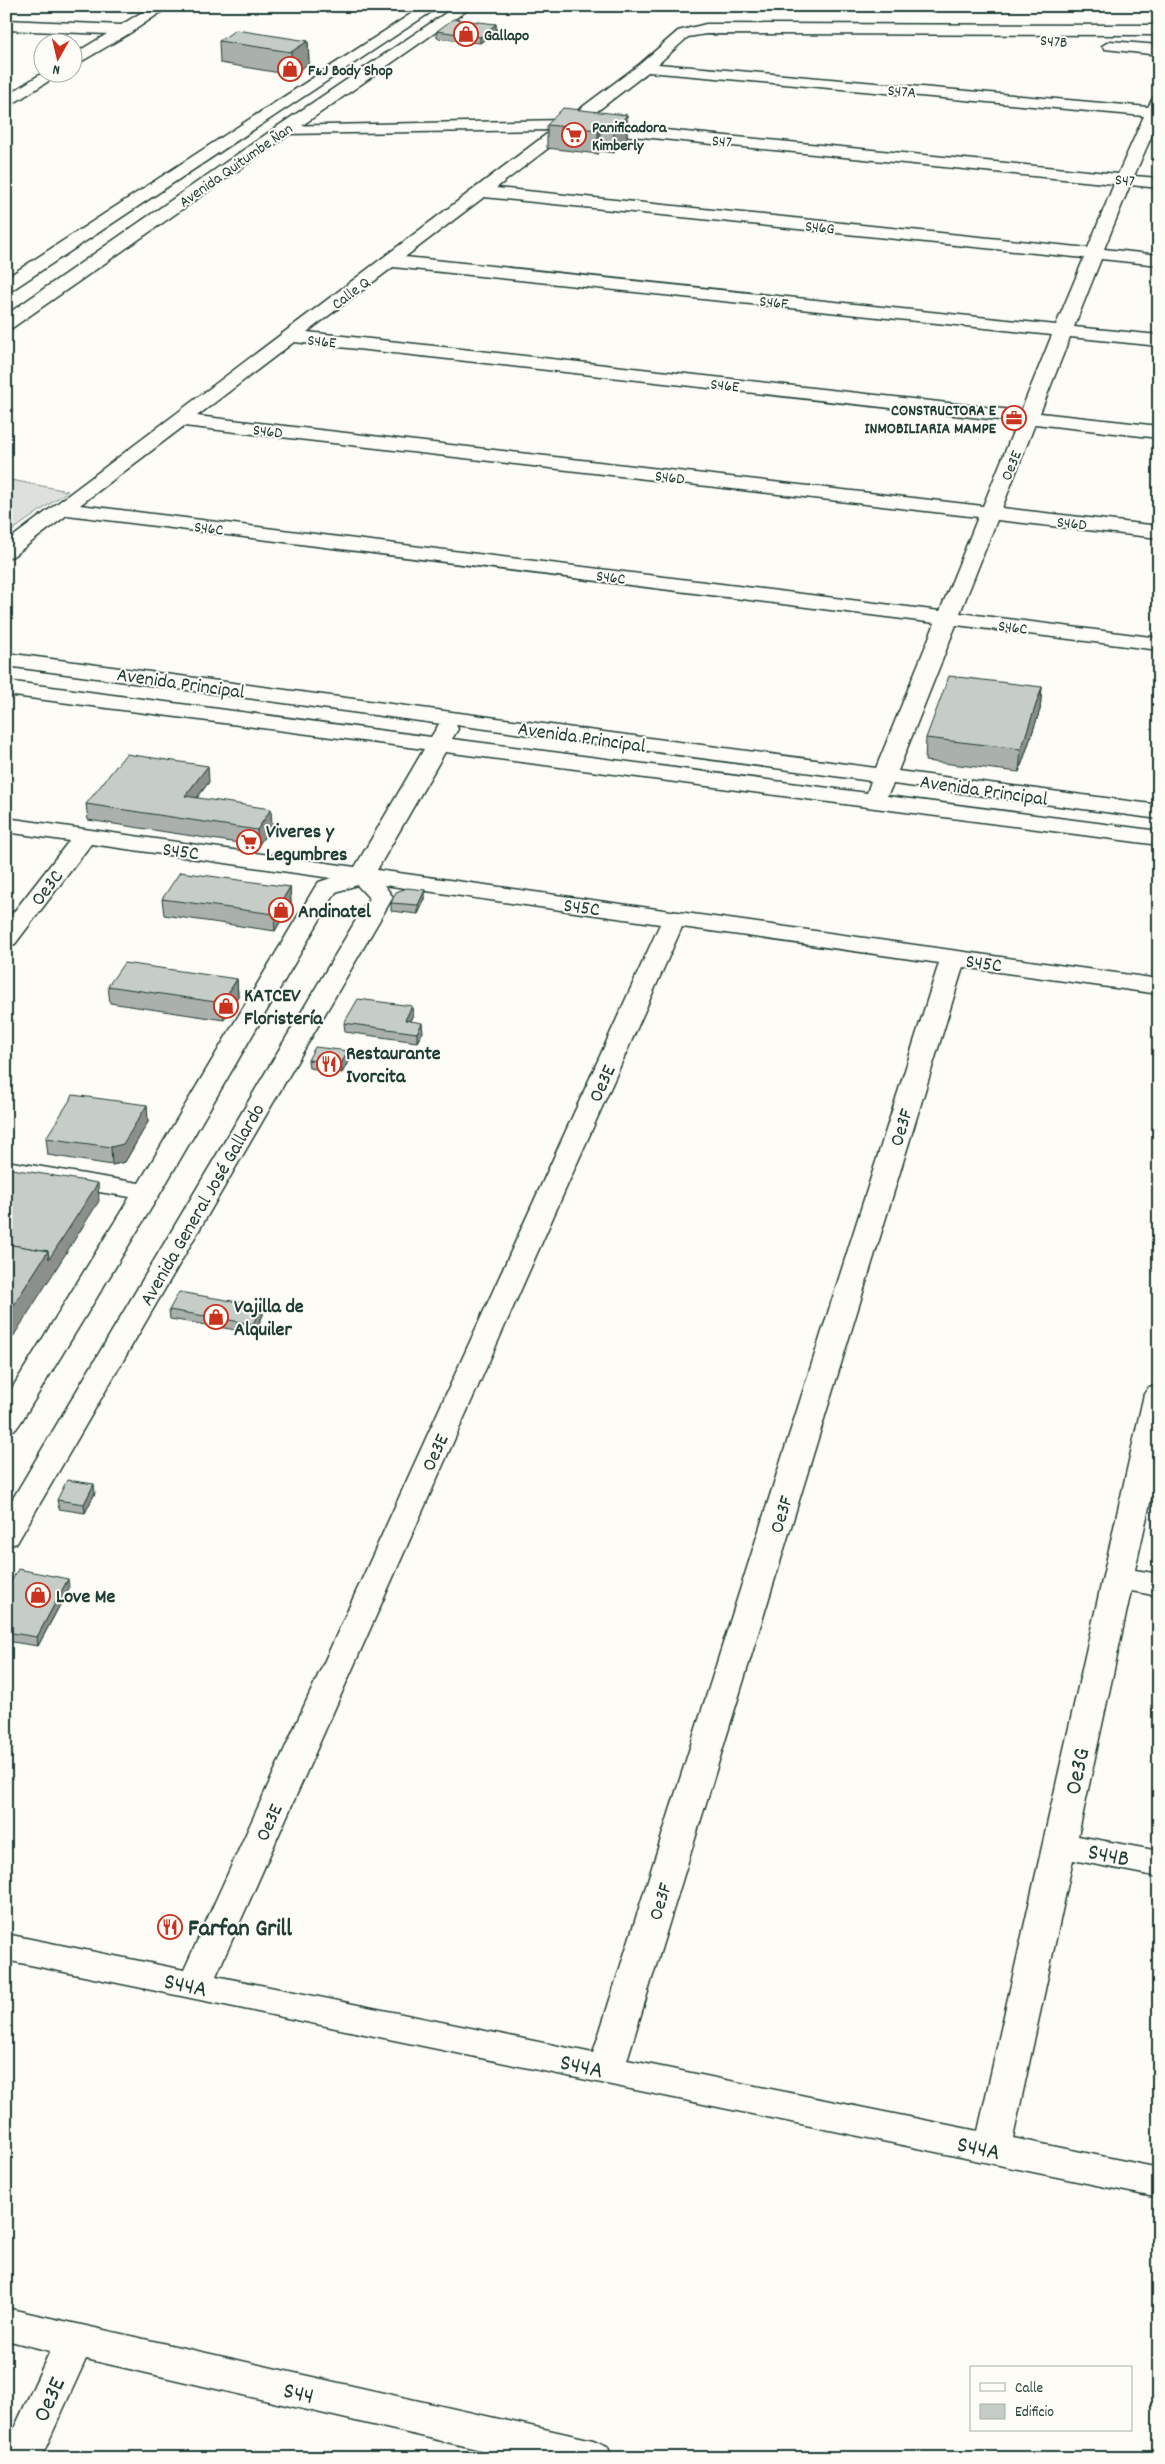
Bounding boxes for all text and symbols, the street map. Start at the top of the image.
shop icon: Gallapo [453,21,479,47]
place label: Gallapo [484,25,529,48]
street label: S47B [1039,30,1068,55]
north arrow [32,32,82,82]
shop icon: F&J Body Shop [277,56,303,82]
text: N [52,58,61,79]
place label: F&J Body Shop [308,60,393,83]
street label: S47A [887,80,917,105]
place label: Panificadora Kimberly [592,117,668,158]
street label: Avenida Quitumbe Ñan [175,118,298,214]
supermarket icon: Panificadora Kimberly [561,122,587,148]
street label: S47 [711,130,733,155]
street label: S47 [1114,169,1136,194]
street label: S46G [804,216,836,241]
street label: Calle Q [327,272,376,316]
street label: S46F [758,291,789,316]
street label: S46E [306,330,338,356]
street label: S46E [709,374,741,400]
place label: CONSTRUCTORA E INMOBILIARIA MAMPE [865,400,997,441]
office icon: CONSTRUCTORA E INMOBILIARIA MAMPE [1001,405,1027,431]
street label: S46D [252,419,284,446]
street label: Oe3E [996,447,1029,484]
street label: S46D [654,465,686,492]
street label: S46D [1056,511,1088,537]
street label: S46C [193,516,225,543]
street label: S46C [595,565,627,592]
street label: S46C [997,615,1029,642]
street label: Avenida Principal [115,662,247,708]
street label: Avenida Principal [516,716,648,762]
street label: Avenida Principal [918,769,1050,815]
place label: Viveres y Legumbres [266,819,347,870]
supermarket icon: Viveres y Legumbres [236,829,262,855]
street label: S45C [161,837,201,869]
street label: Oe3C [25,865,71,913]
street label: S45C [562,893,602,925]
shop icon: Andinatel [268,897,294,923]
place label: Andinatel [298,899,371,927]
street label: S45C [964,949,1004,981]
place label: KATCEV Floristería [244,983,323,1034]
shop icon: KATCEV Floristería [213,993,239,1019]
place label: Restaurante Ivorcita [346,1041,441,1092]
restaurant icon: Restaurante Ivorcita [316,1051,342,1077]
street label: Oe3E [583,1061,624,1107]
street label: Avenida General José Gallardo [134,1099,273,1312]
street label: Oe3F [884,1106,922,1150]
place label: Vajilla de Alquiler [234,1294,304,1345]
shop icon: Vajilla de Alquiler [203,1304,229,1330]
street label: Oe3E [416,1430,457,1476]
street label: Oe3F [764,1493,802,1537]
shop icon: Love Me [25,1582,51,1608]
place label: Love Me [56,1584,116,1612]
street label: Oe3G [1057,1745,1100,1798]
street label: Oe3E [250,1800,291,1846]
street label: S44B [1085,1836,1132,1878]
street label: Oe3F [643,1880,681,1924]
place label: Farfan Grill [188,1913,292,1947]
restaurant icon: Farfan Grill [157,1914,183,1940]
street label: S44A [161,1966,210,2008]
street label: S44A [557,2047,606,2089]
street label: S44A [954,2129,1003,2171]
legend [970,2366,1132,2432]
street label: Oe3E [26,2372,76,2428]
street label: S44 [280,2375,317,2415]
text: Calle [1015,2378,1044,2400]
text: Edificio [1015,2402,1054,2424]

